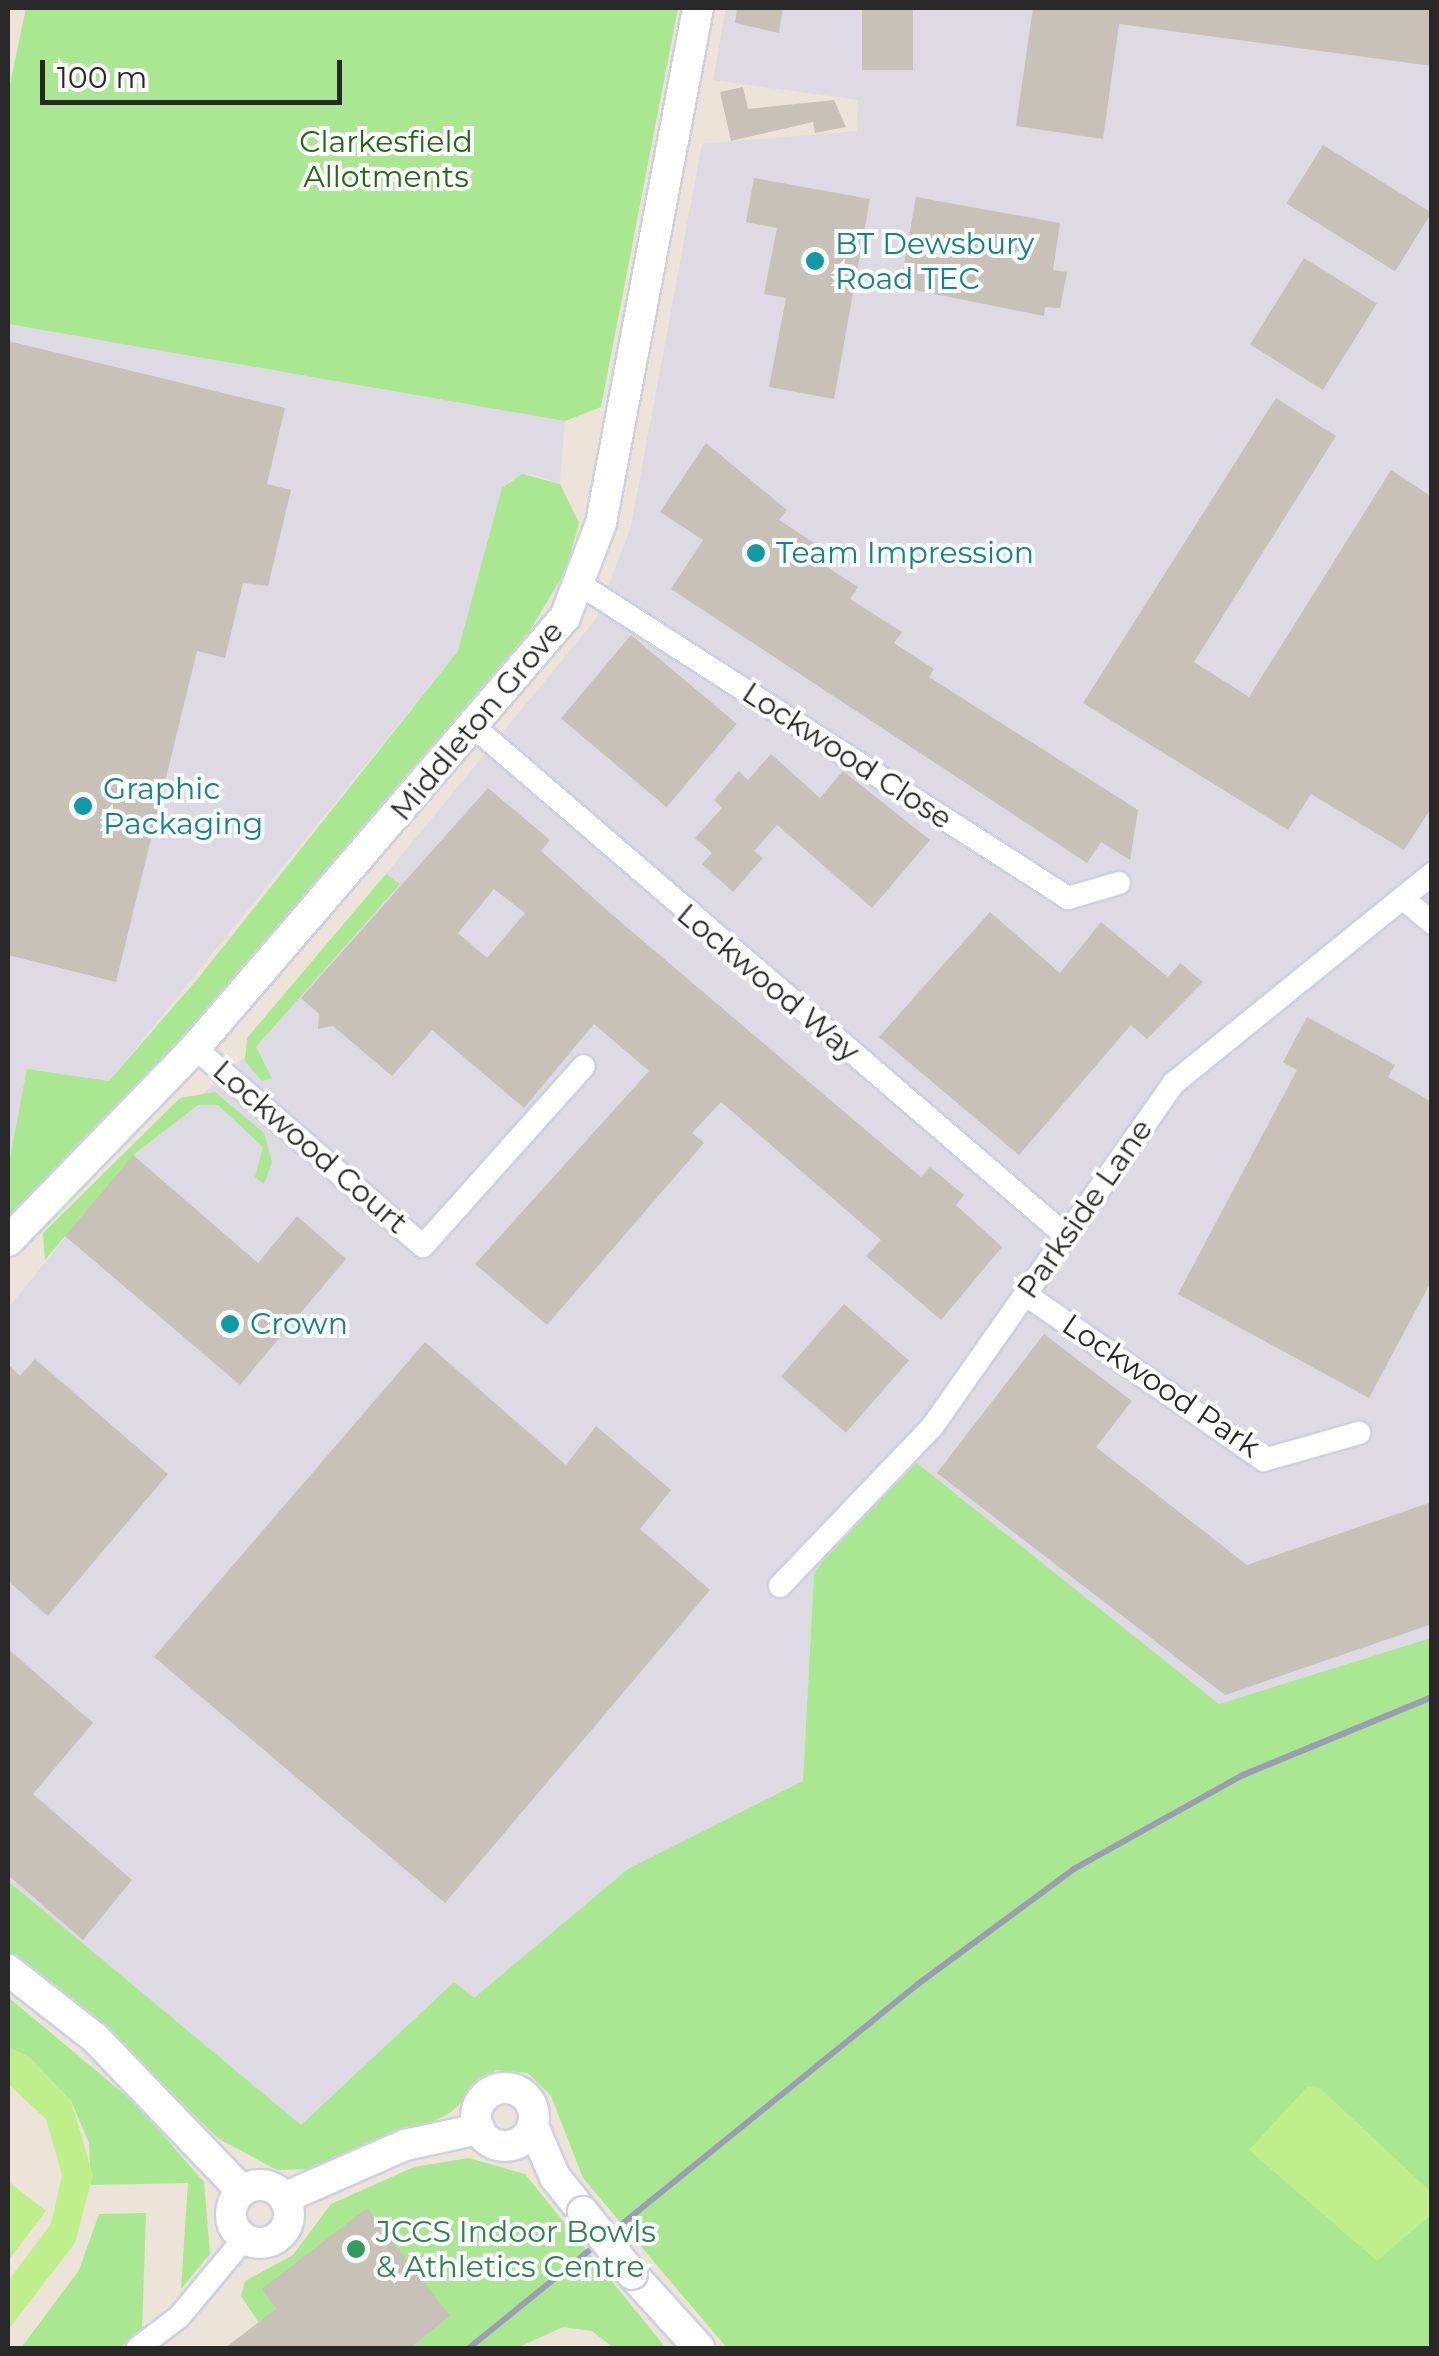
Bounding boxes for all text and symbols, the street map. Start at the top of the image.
scale bar [45,40,348,102]
text: 100 m [57,59,147,96]
park label: Clarkesfield Allotments [299,124,473,194]
place label: BT Dewsbury Road TEC [835,226,1034,296]
marker: BT Dewsbury Road TEC [804,250,826,272]
place label: Team Impression [776,535,1034,571]
marker: Team Impression [745,542,767,564]
street label: Middleton Grove [383,614,571,828]
street label: Lockwood Close [735,675,959,837]
place label: Graphic Packaging [103,771,263,842]
marker: Graphic Packaging [72,795,94,817]
street label: Lockwood Way [670,896,866,1070]
street label: Lockwood Court [205,1053,415,1241]
street label: Parkside Lane [1010,1112,1160,1306]
place label: Crown [250,1306,348,1342]
street label: Lockwood Park [1055,1307,1267,1465]
marker: Crown [219,1313,241,1335]
place label: JCCS Indoor Bowls & Athletics Centre [376,2214,656,2284]
marker: JCCS Indoor Bowls & Athletics Centre [345,2238,367,2260]

